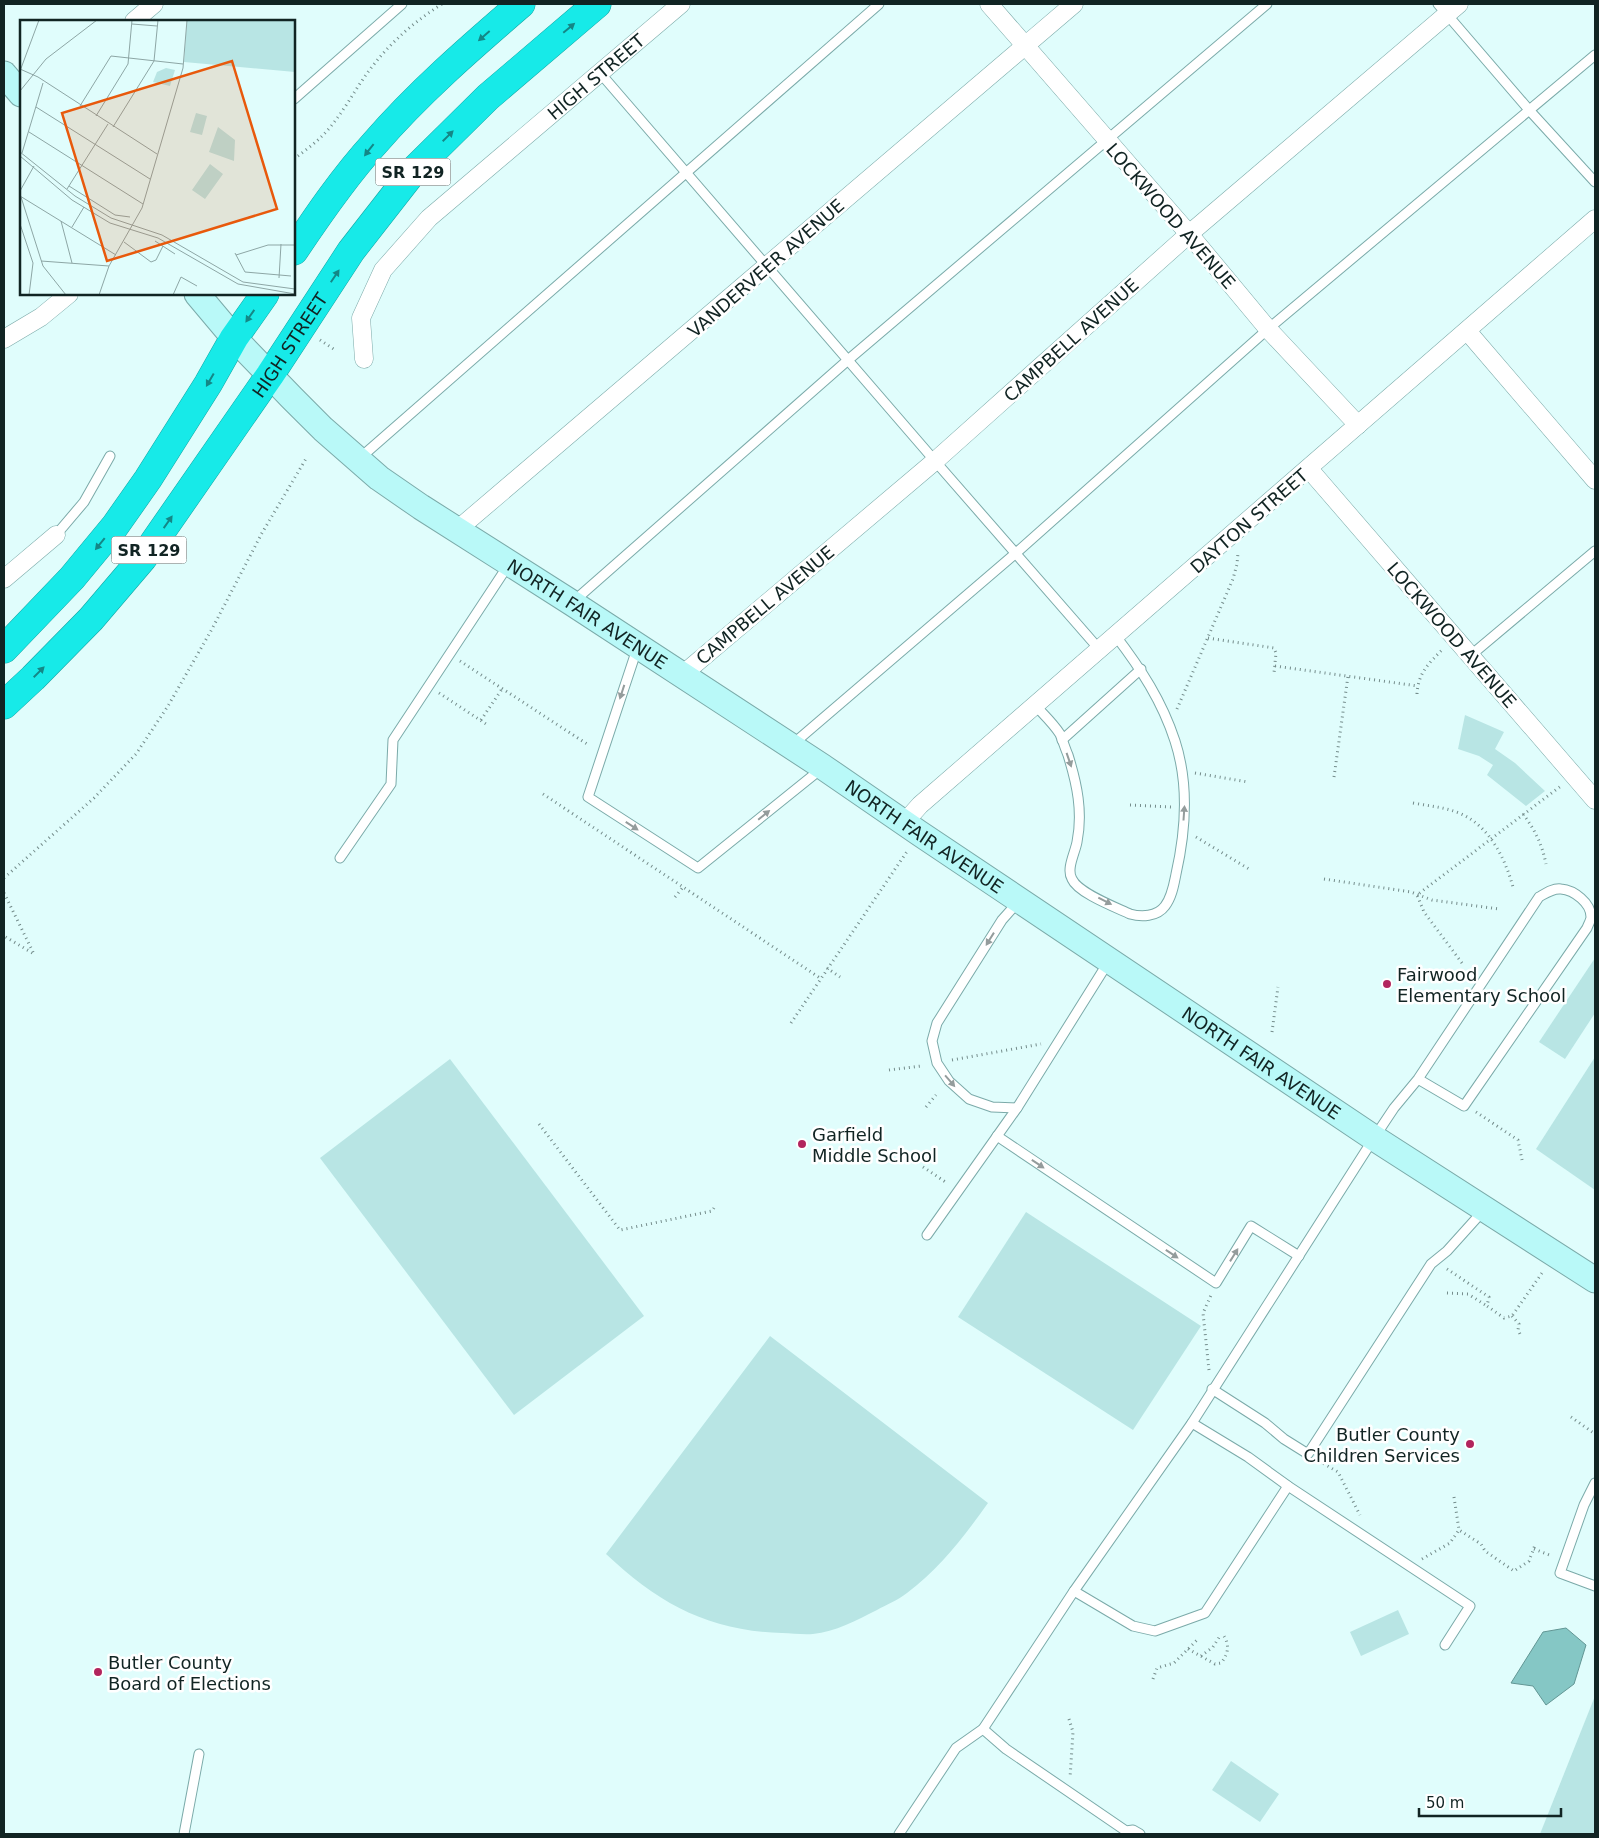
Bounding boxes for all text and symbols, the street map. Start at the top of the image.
inset map [20,20,295,295]
one-way arrow [563,23,575,34]
street label: HIGH STREET [543,29,649,124]
one-way arrow [478,30,490,42]
one-way arrow [442,131,454,143]
street label: LOCKWOOD AVENUE [1102,139,1240,293]
one-way arrow [363,143,374,156]
road number: SR 129 [376,158,450,186]
street label: VANDERVEER AVENUE [684,195,848,341]
one-way arrow [330,269,340,282]
street label: CAMPBELL AVENUE [999,274,1143,406]
street label: HIGH STREET [247,288,332,401]
one-way arrow [245,309,255,323]
one-way arrow [206,373,214,388]
street label: DAYTON STREET [1186,464,1313,578]
one-way arrow [163,515,173,529]
road number: SR 129 [112,536,186,564]
one-way arrow [94,537,105,550]
street label: CAMPBELL AVENUE [692,541,838,669]
street label: NORTH FAIR AVENUE [504,554,672,673]
street label: LOCKWOOD AVENUE [1383,558,1521,712]
one-way arrow [33,666,45,678]
one-way arrow [618,685,625,700]
one-way arrow [1066,753,1074,768]
street label: NORTH FAIR AVENUE [842,775,1008,897]
one-way arrow [1181,805,1189,821]
one-way arrow [757,809,770,820]
one-way arrow [626,821,639,830]
one-way arrow [1097,897,1112,905]
one-way arrow [985,933,994,946]
place label: Fairwood Elementary School [1397,964,1566,1006]
marker: Fairwood Elementary School [1381,978,1393,990]
street label: NORTH FAIR AVENUE [1178,1002,1345,1123]
one-way arrow [945,1074,956,1087]
place label: Garfield Middle School [812,1124,937,1166]
marker: Garfield Middle School [796,1138,808,1150]
one-way arrow [1031,1159,1044,1169]
one-way arrow [1229,1248,1238,1261]
one-way arrow [1166,1250,1179,1259]
place label: Butler County Children Services [1303,1424,1460,1466]
marker: Butler County Children Services [1464,1438,1476,1450]
place label: Butler County Board of Elections [108,1652,271,1694]
marker: Butler County Board of Elections [92,1666,104,1678]
scale bar [1419,1786,1562,1818]
text: 50 m [1426,1794,1464,1812]

